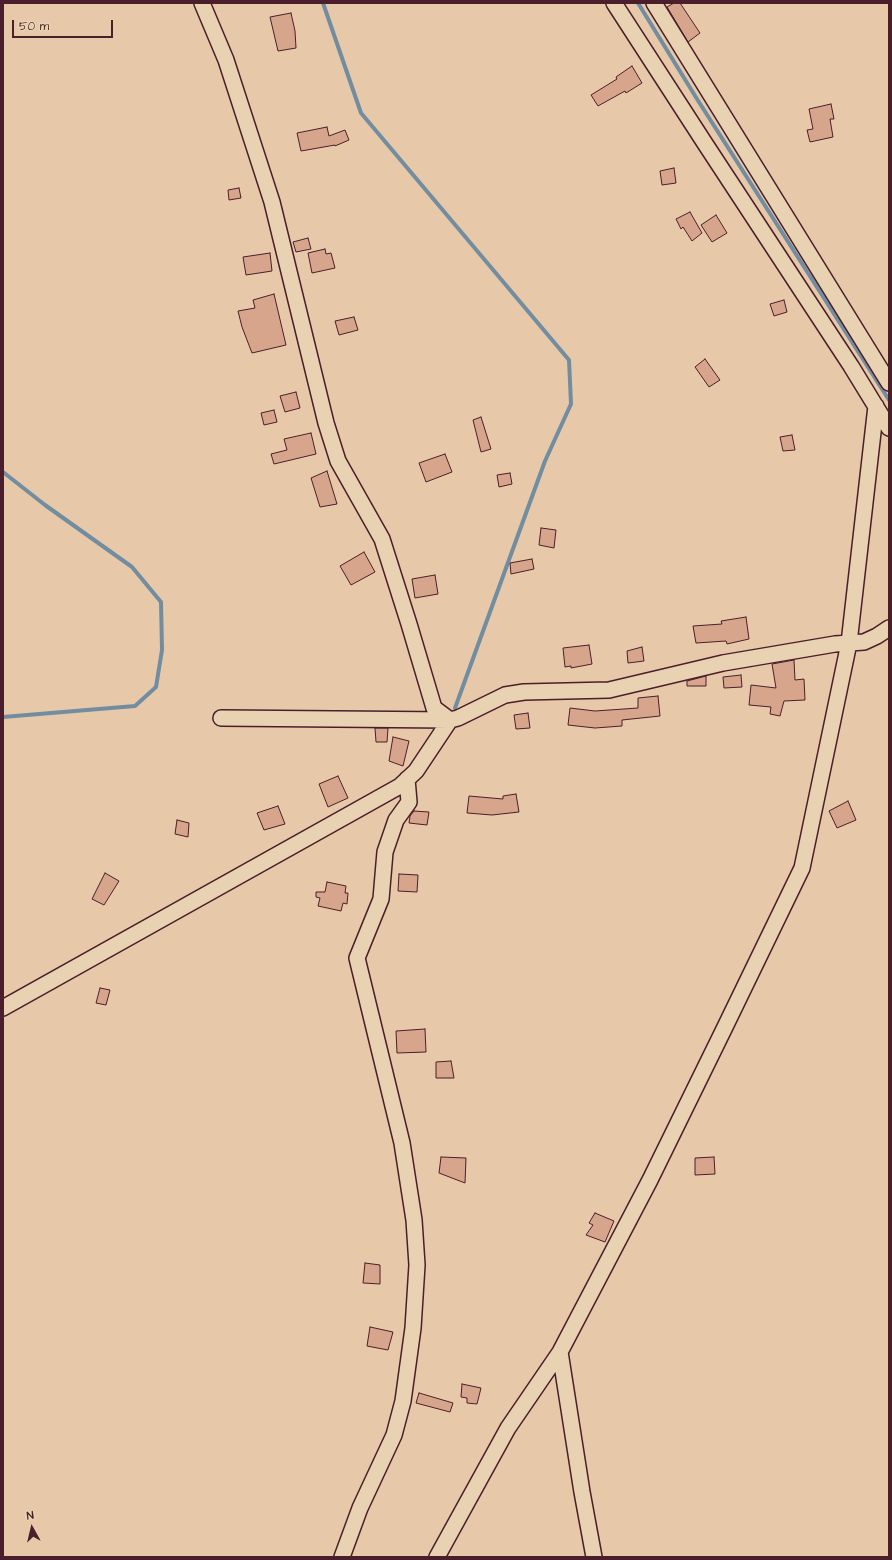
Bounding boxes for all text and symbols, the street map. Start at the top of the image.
scale bar [14,12,115,38]
text: 50 m [19,18,49,35]
north arrow [12,1508,52,1548]
text: N [26,1508,35,1524]

